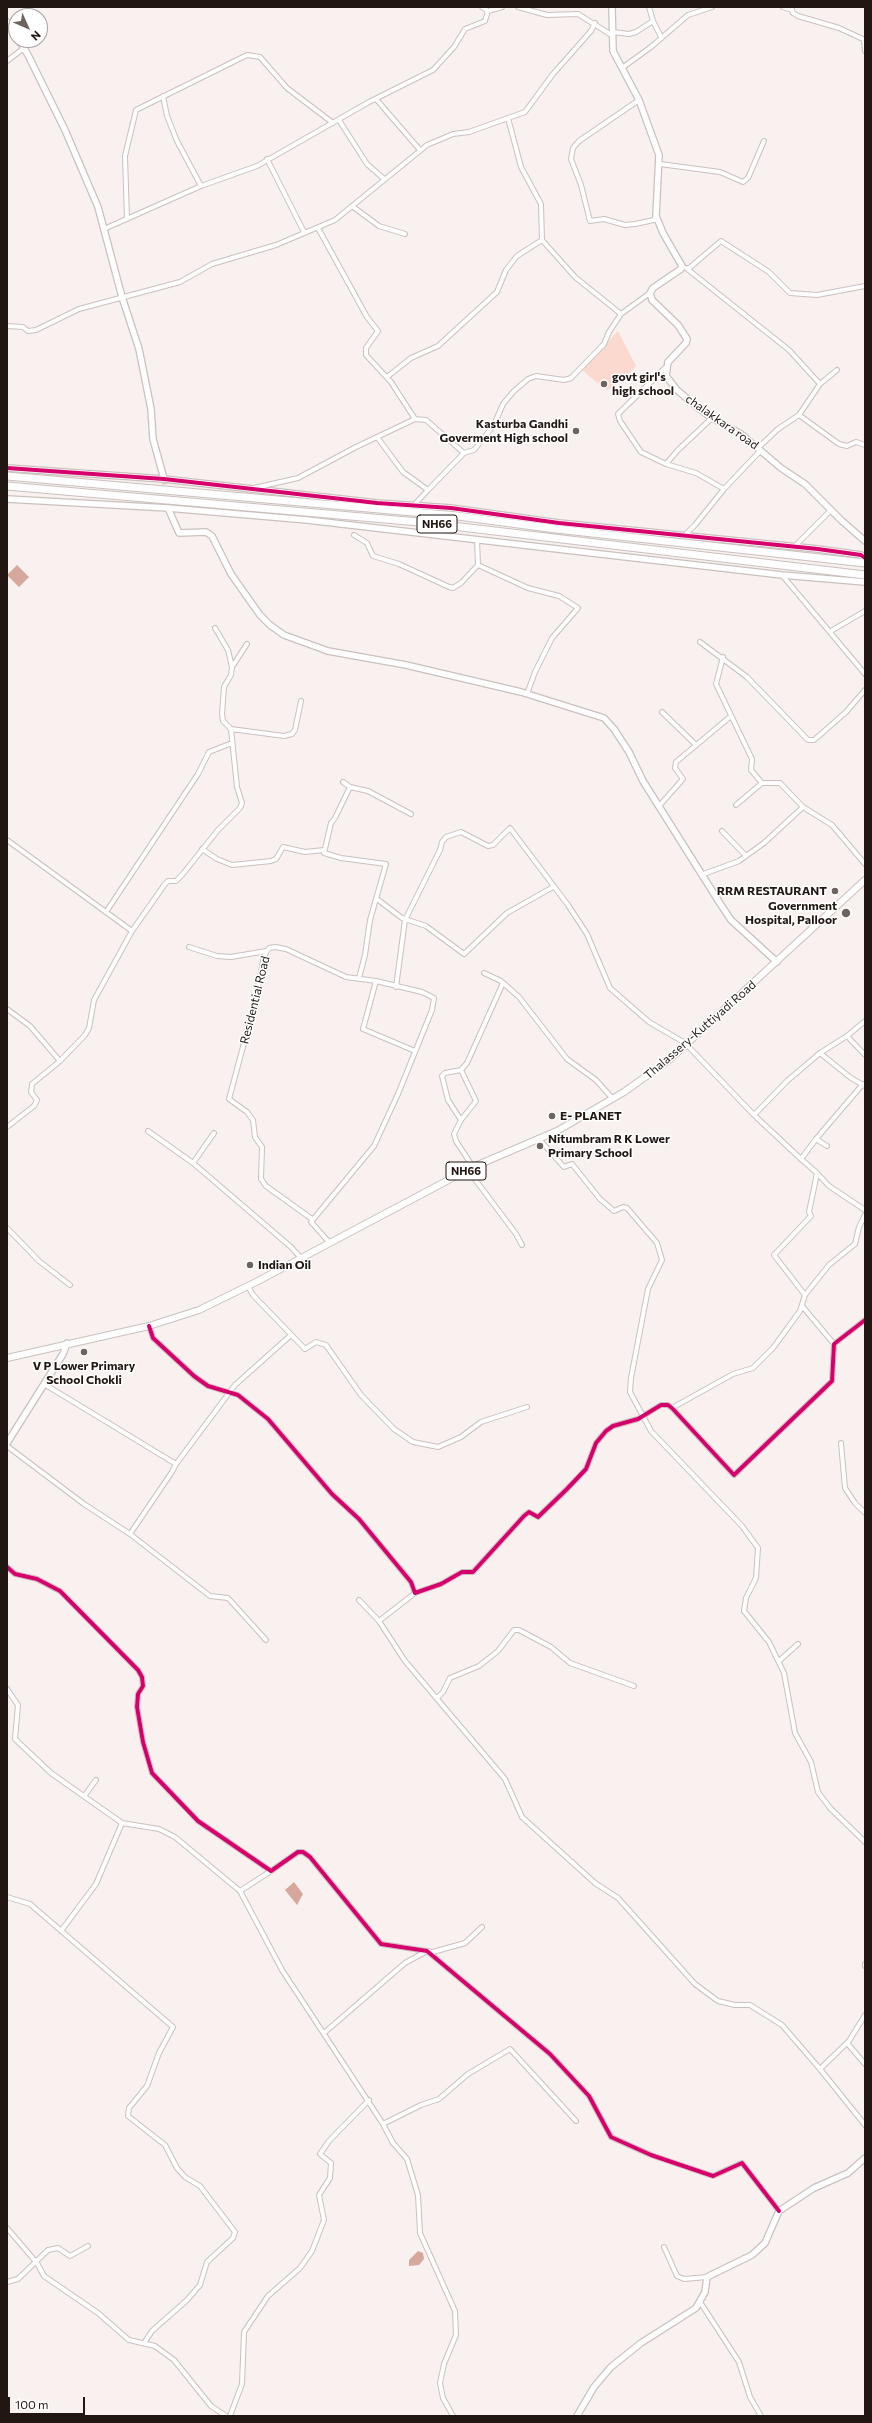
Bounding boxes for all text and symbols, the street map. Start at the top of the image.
north arrow [8,8,48,48]
text: N [29,29,44,44]
place label: govt girl's high school [612,370,674,398]
marker: govt girl's high school [599,379,609,389]
street label: chalakkara road [683,391,761,453]
place label: Kasturba Gandhi Goverment High school [440,417,568,445]
marker: Kasturba Gandhi Goverment High school [571,426,581,436]
road number: NH66 [417,515,457,533]
place label: RRM RESTAURANT [717,884,827,898]
marker: RRM RESTAURANT [830,886,840,896]
place label: Government Hospital, Palloor [745,899,837,927]
marker: Government Hospital, Palloor [840,907,852,919]
street label: Residential Road [237,954,273,1046]
street label: Thalassery-Kuttiyadi Road [641,977,759,1083]
place label: E- PLANET [560,1109,622,1123]
marker: E- PLANET [547,1111,557,1121]
place label: Nitumbram R K Lower Primary School [548,1132,670,1160]
marker: Nitumbram R K Lower Primary School [535,1141,545,1151]
road number: NH66 [446,1162,486,1180]
place label: Indian Oil [258,1258,311,1272]
marker: Indian Oil [245,1260,255,1270]
marker: V P Lower Primary School Chokli [79,1347,89,1357]
place label: V P Lower Primary School Chokli [33,1359,135,1387]
scale bar [10,2389,87,2415]
text: 100 m [15,2397,49,2411]

